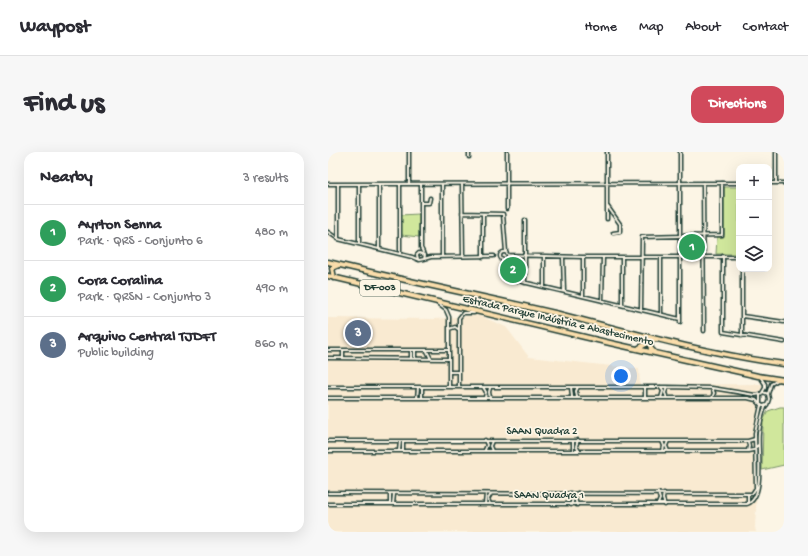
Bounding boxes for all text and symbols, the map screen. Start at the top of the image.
text: Waypost [20,16,90,39]
text: Home [585,19,617,36]
text: Map [639,19,663,36]
text: About [685,19,721,36]
text: Contact [743,19,788,36]
button: Directions [691,86,784,123]
text: Find us [24,88,104,121]
map controls [736,164,772,272]
button: + [736,164,772,200]
text: Nearby [40,168,93,188]
text: 3 results [243,171,288,186]
button: − [736,200,772,236]
text: Ayrton Senna [78,216,161,234]
text: 1 [50,225,56,240]
text: 480 m [255,225,288,240]
pin: 1 [679,232,705,262]
text: Park · QRS - Conjunto 6 [78,234,203,249]
button: layers [736,236,772,272]
pin: 2 [500,255,526,285]
text: Cora Coralina [78,272,163,290]
road number: DF-003 [360,280,400,296]
text: 2 [50,281,56,296]
text: 490 m [256,281,288,296]
text: Park · QRSN - Conjunto 3 [78,290,211,305]
street label: Estrada Parque Indústria e Abastecimento [461,293,655,349]
pin: 3 [345,318,371,348]
text: Arquivo Central TJDFT [78,328,216,346]
text: 3 [50,337,56,352]
text: 860 m [255,337,288,352]
text: Public building [78,346,154,361]
your location [611,366,631,386]
street label: SAAN Quadra 2 [507,426,578,438]
street label: SAAN Quadra 1 [514,490,584,502]

